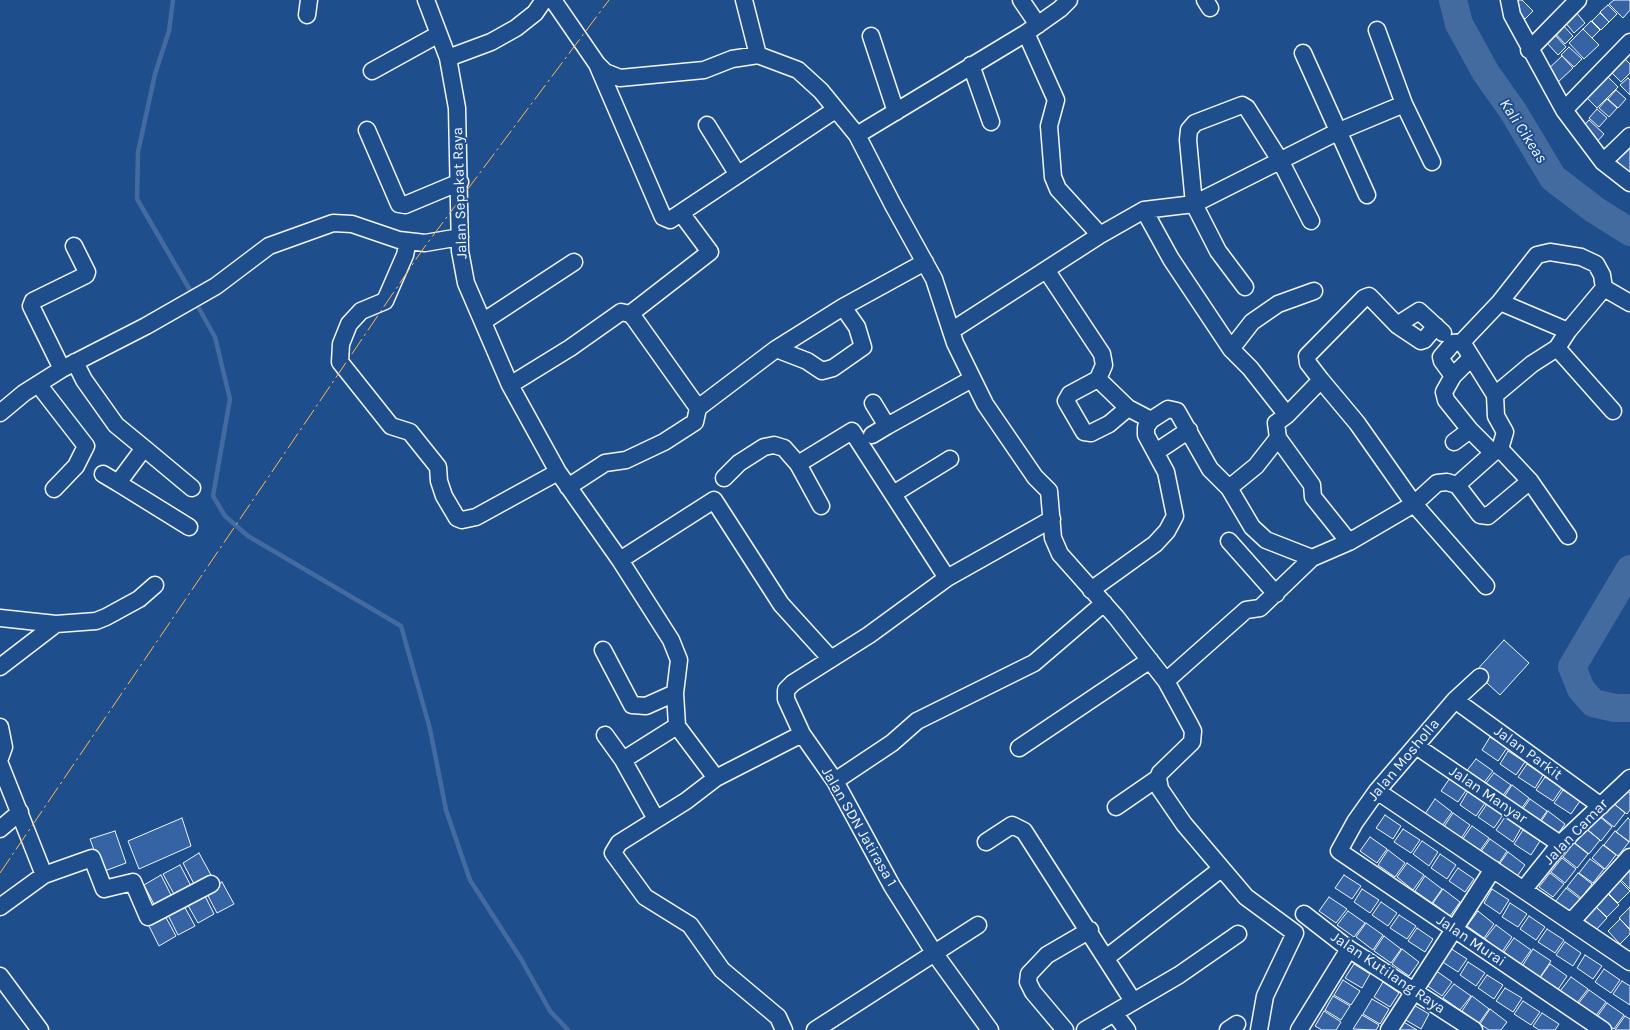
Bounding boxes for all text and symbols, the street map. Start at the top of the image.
water label: Kali Cikeas [1495,95,1551,167]
street label: Jalan Sepakat Raya [449,127,471,259]
street label: Jalan Mosholla [1364,715,1444,805]
street label: Jalan Parkit [1490,722,1566,784]
street label: Jalan Manyar [1446,762,1530,828]
street label: Jalan SDN Jatirasa 1 [817,764,901,890]
street label: Jalan Camar [1540,795,1612,869]
street label: Jalan Murai [1433,911,1509,971]
street label: Jalan Kutilang Raya [1327,928,1449,1018]

